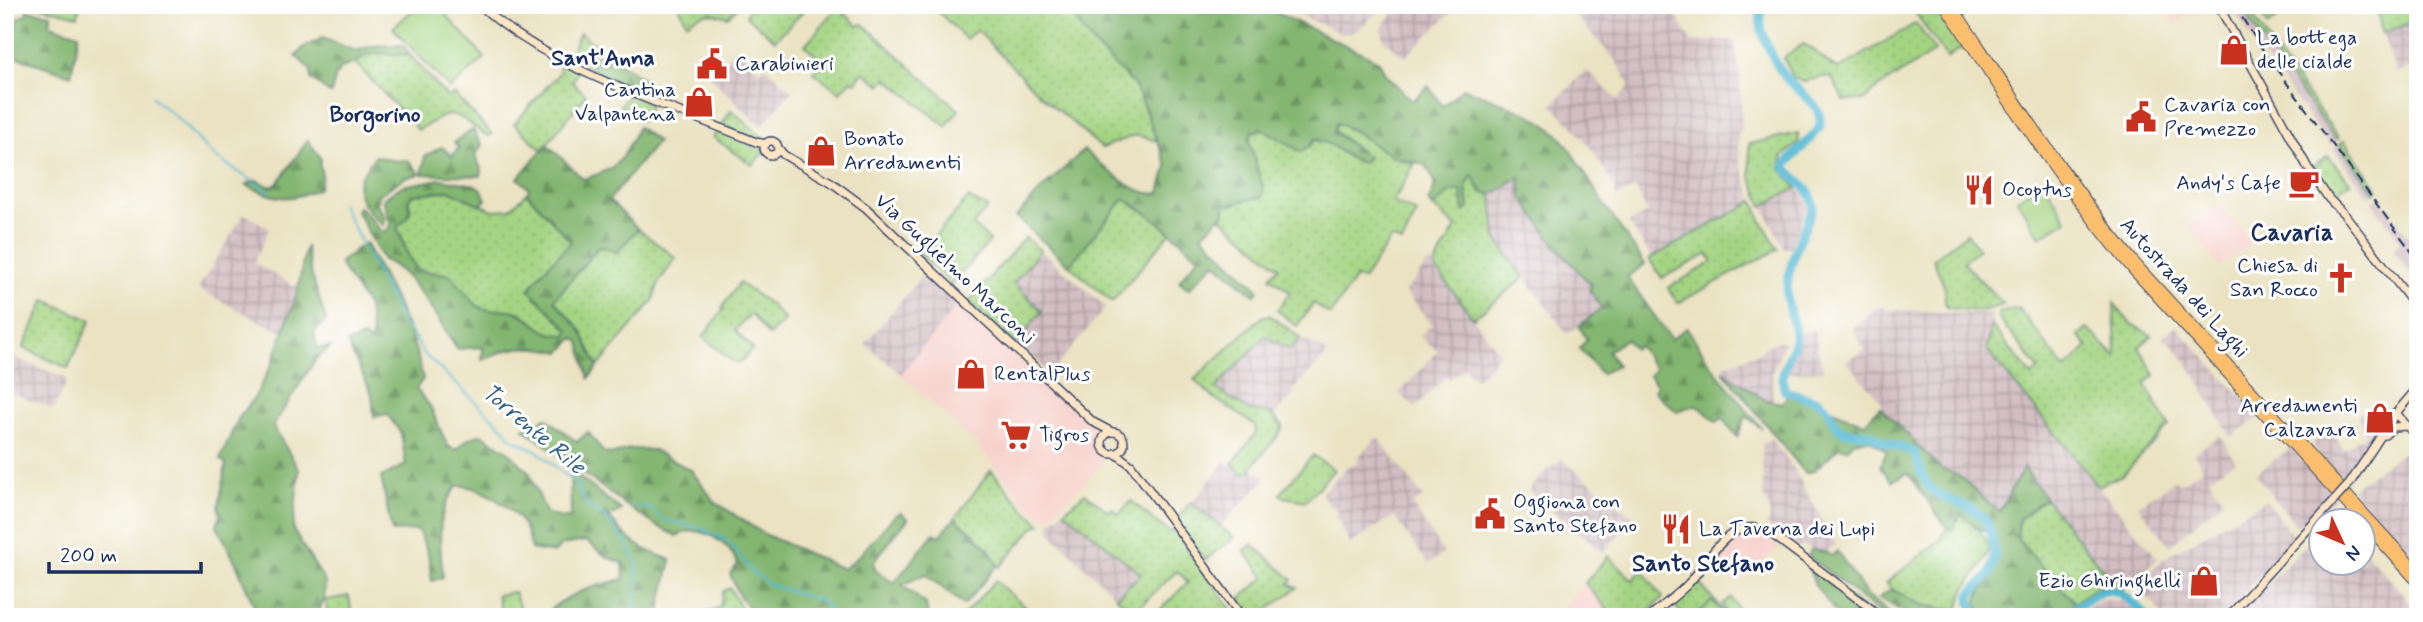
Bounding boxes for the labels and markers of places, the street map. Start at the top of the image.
place label: La bottega delle cialde [2257,24,2357,76]
shop icon: La bottega delle cialde [2217,33,2251,67]
public building icon: Carabinieri [695,47,729,81]
place label: Carabinieri [735,50,834,78]
place label: Cantina Valpantena [575,76,676,128]
shop icon: Cantina Valpantena [682,85,716,119]
place label: Cavaria con Premezzo [2164,91,2271,143]
public building icon: Cavaria con Premezzo [2124,100,2158,134]
place label: Bonato Arredamenti [844,125,961,177]
shop icon: Bonato Arredamenti [804,134,838,168]
cafe icon: Andy's Cafe [2287,166,2321,200]
place label: Andy's Cafe [2176,169,2281,197]
restaurant icon: Ocoptus [1962,173,1996,207]
place label: Ocoptus [2002,176,2072,204]
place label: Chiesa di San Rocco [2230,252,2318,304]
church icon: Chiesa di San Rocco [2324,261,2358,295]
shop icon: RentalPlus [954,357,988,391]
place label: RentalPlus [994,360,1091,388]
place label: Arredamenti Calzavara [2240,392,2357,444]
shop icon: Arredamenti Calzavara [2363,401,2397,435]
supermarket icon: Tigros [999,418,1033,452]
place label: Tigros [1039,421,1089,451]
place label: Oggiona con Santo Stefano [1513,488,1637,540]
public building icon: Oggiona con Santo Stefano [1473,497,1507,531]
restaurant icon: La Taverna dei Lupi [1659,512,1693,546]
place label: La Taverna dei Lupi [1699,515,1875,543]
shop icon: Ezio Ghiringhelli [2187,564,2221,598]
place label: Ezio Ghiringhelli [2038,567,2181,597]

